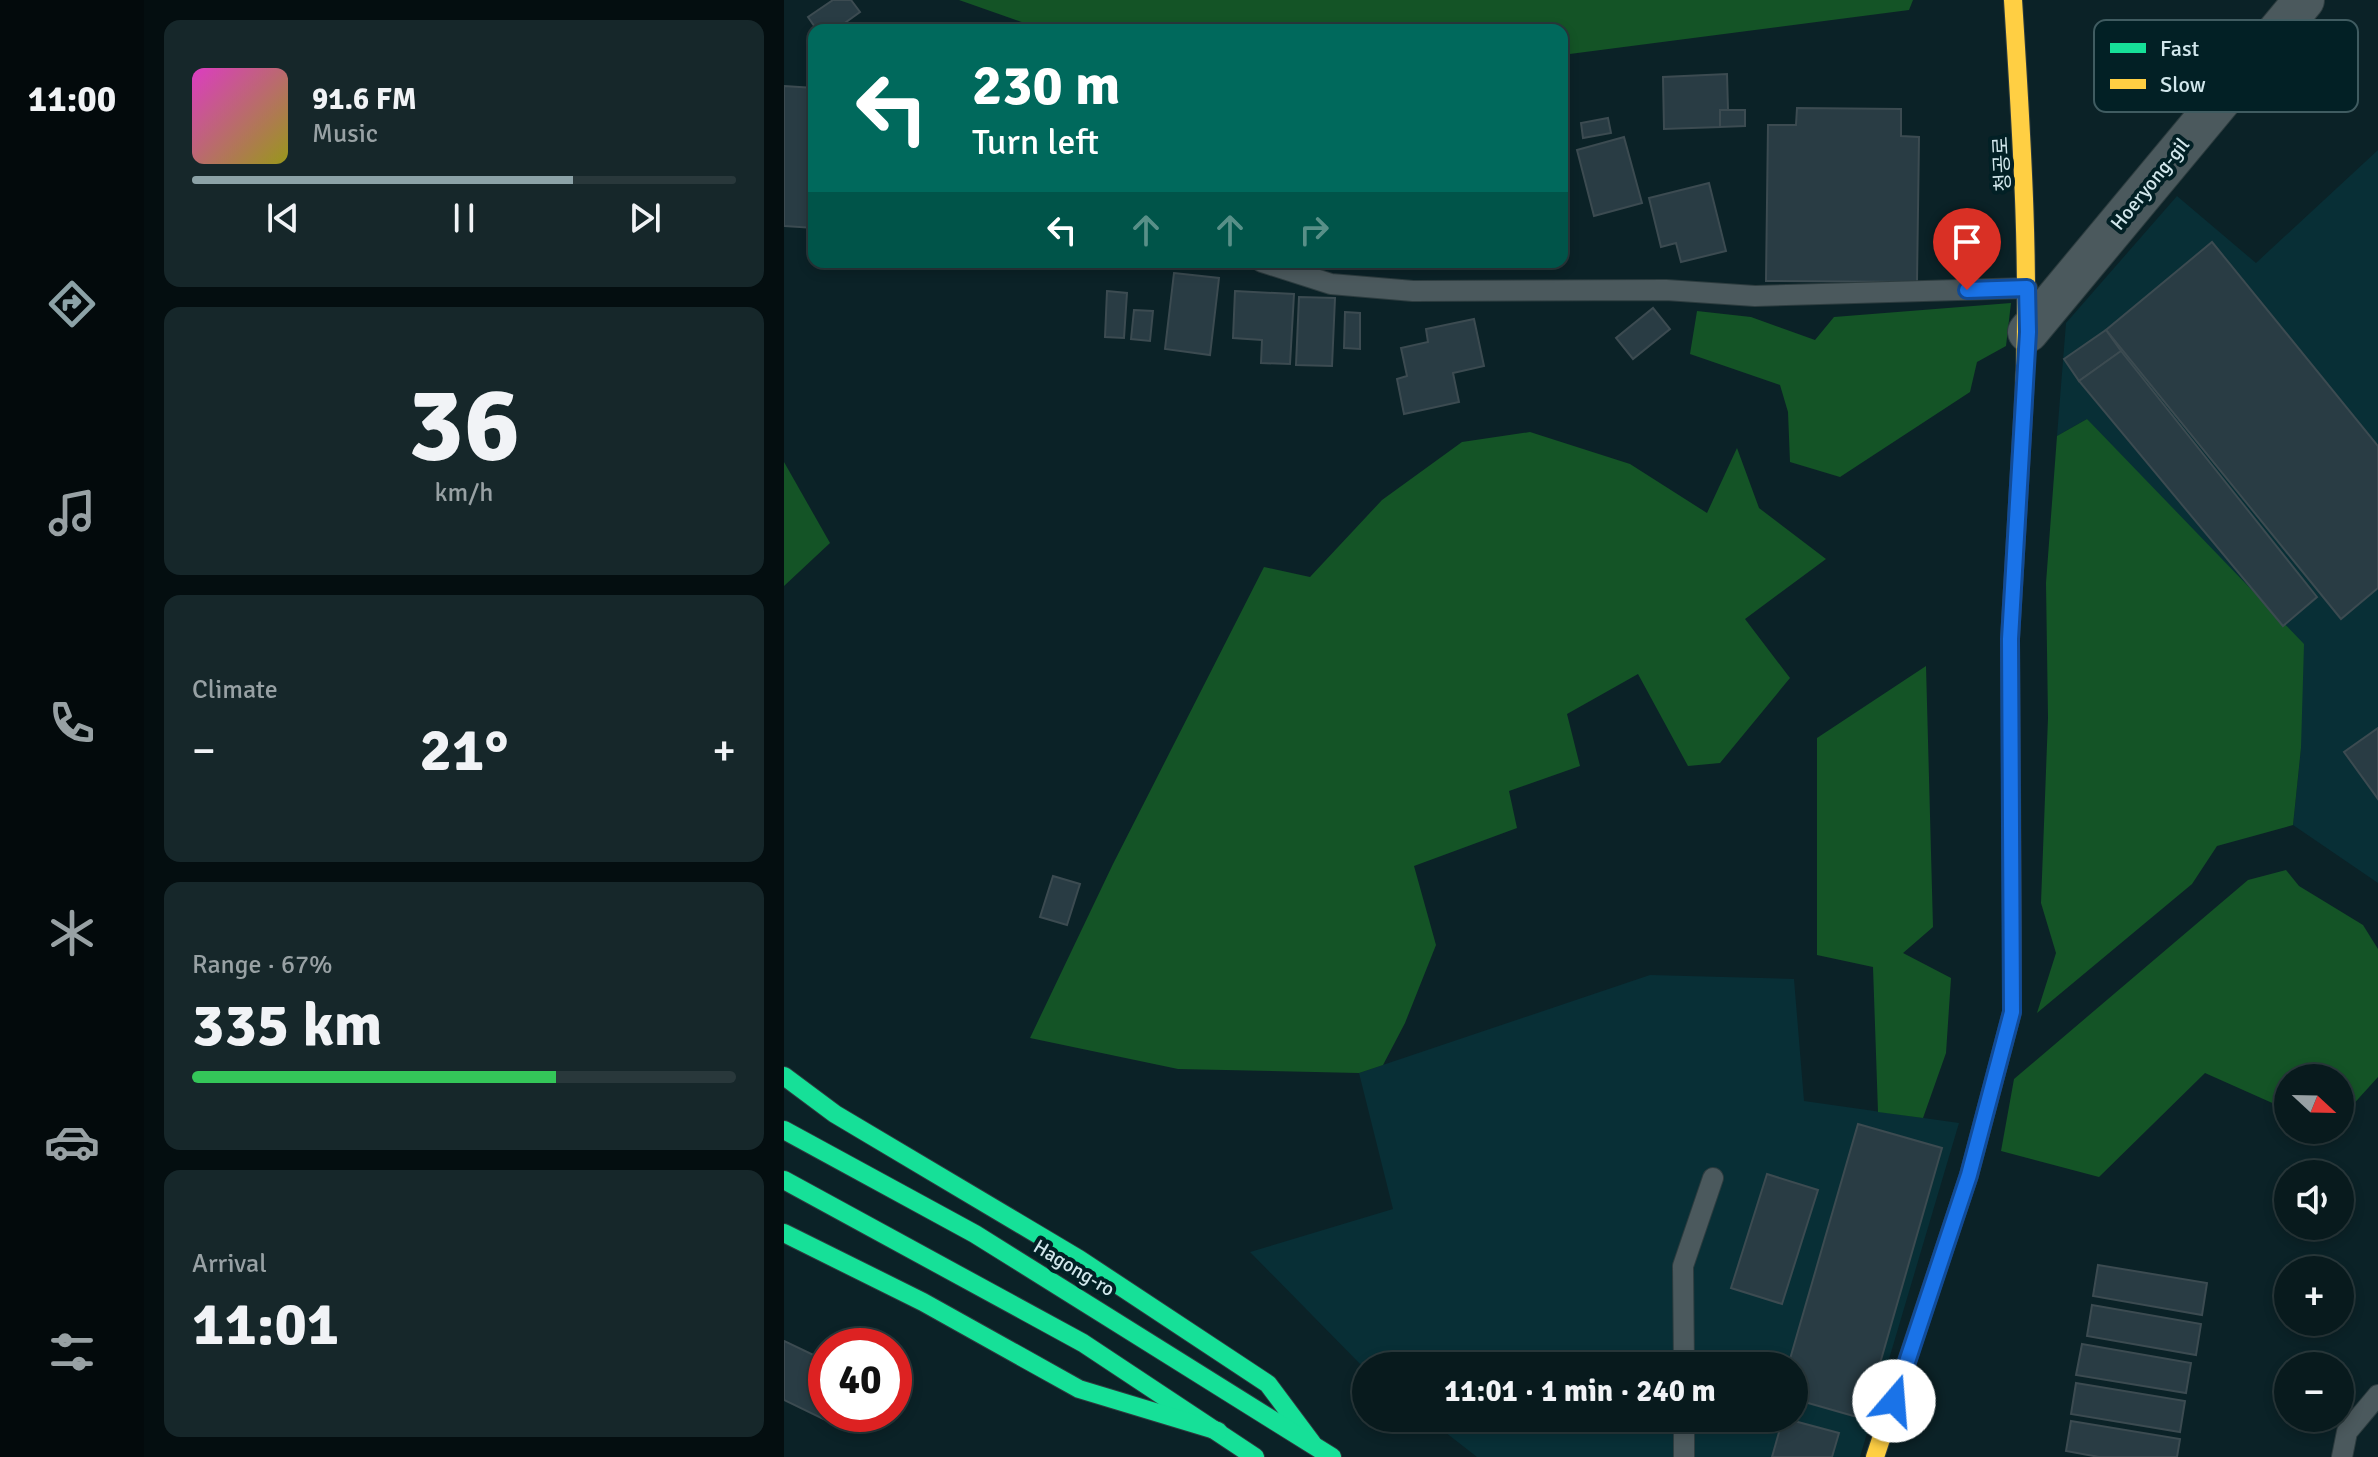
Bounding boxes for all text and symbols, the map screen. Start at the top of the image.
legend [2094,20,2358,112]
text: Fast [2160,35,2200,62]
text: 230 m [972,51,1120,120]
icon: left [840,56,944,160]
text: Slow [2160,71,2206,98]
text: 11:00 [28,77,116,122]
text: 91.6 FM [312,81,417,118]
text: Music [312,118,378,150]
text: Turn left [972,120,1099,165]
street label: Hoeryong-gil [2105,133,2195,235]
street label: 청공로 [1988,136,2016,192]
icon: previous [261,196,305,240]
icon: pause [442,196,486,240]
icon: next [623,196,667,240]
icon: left [1040,208,1084,252]
icon: ahead [1124,208,1168,252]
icon: ahead [1208,208,1252,252]
icon: right [1292,208,1336,252]
pin [1933,208,2001,290]
icon: arrive [1945,220,1989,264]
icon: directions [44,276,100,332]
text: 36 [408,361,520,489]
text: km/h [435,477,493,509]
icon: music [44,485,100,541]
text: Climate [192,674,278,706]
icon: phone [44,695,100,751]
text: 21° [420,714,508,788]
text: − [192,724,216,778]
text: + [712,724,736,778]
icon: climate [44,905,100,961]
text: Range · 67% [192,949,333,981]
text: 335 km [192,989,382,1063]
north arrow [2274,1064,2354,1144]
map controls [2274,1064,2354,1432]
icon: car [44,1114,100,1170]
button: sound [2274,1160,2354,1240]
street label: Hagong-ro [1029,1234,1119,1302]
text: Arrival [192,1248,267,1280]
button: + [2274,1256,2354,1336]
text: 11:01 [192,1288,339,1362]
icon: filters [44,1324,100,1380]
speed limit sign: 40 [808,1328,912,1432]
button: − [2274,1352,2354,1432]
position arrow [1852,1359,1936,1443]
text: 11:01 · 1 min · 240 m [1444,1373,1716,1410]

